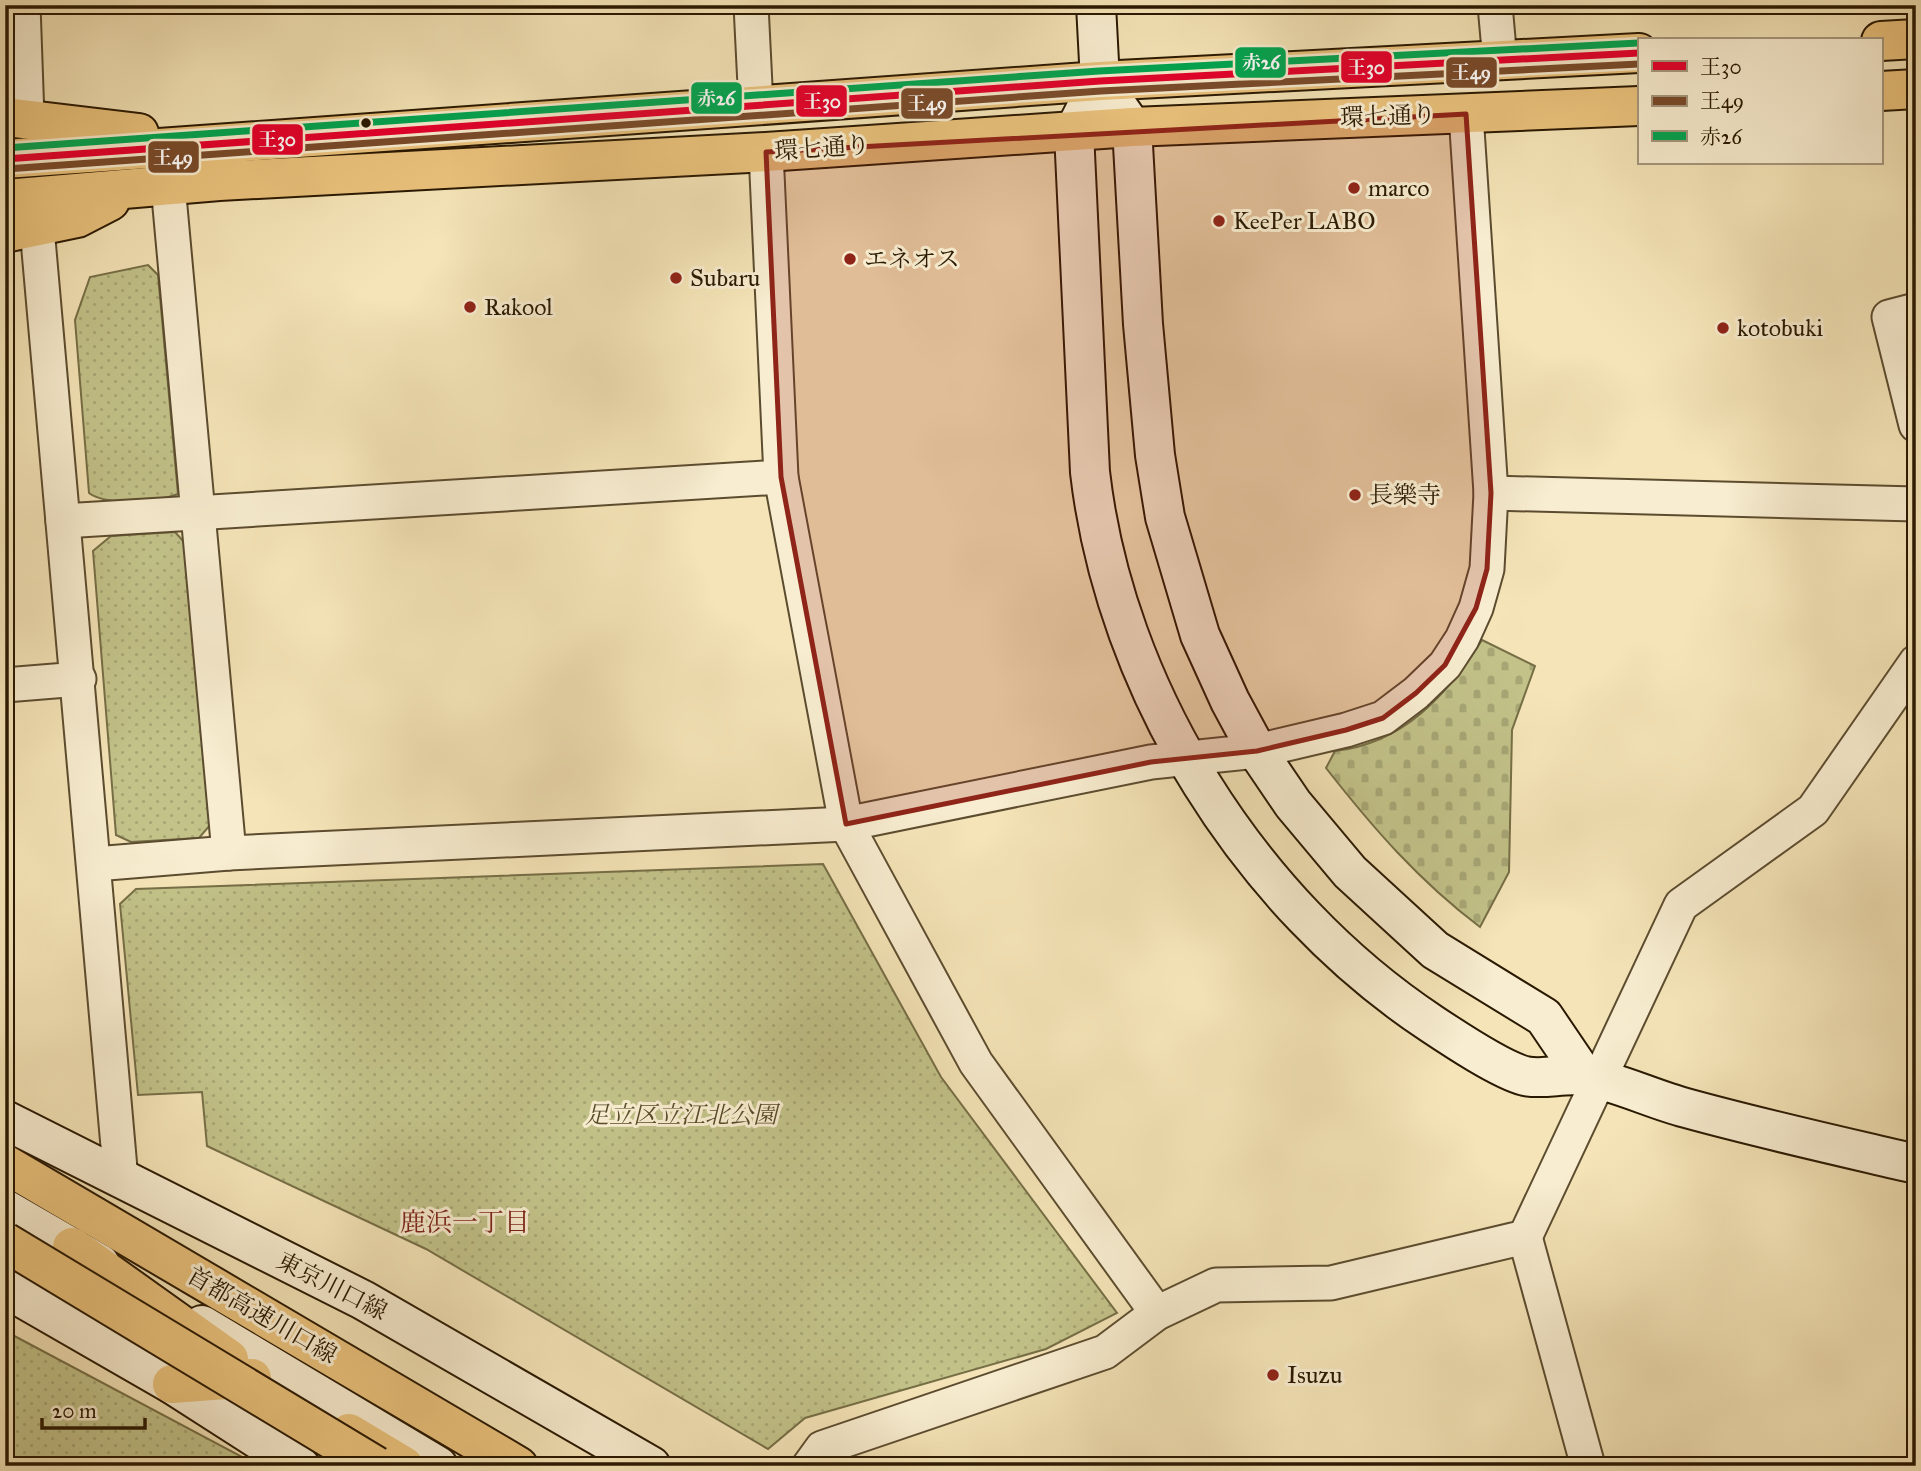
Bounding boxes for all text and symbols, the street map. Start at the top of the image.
legend [1638,38,1882,164]
line badge: 赤26 [1234,46,1287,79]
line badge: 王30 [1340,50,1393,84]
text: 赤26 [1242,51,1281,74]
text: 王30 [1700,54,1742,80]
text: 王30 [1347,56,1385,80]
line badge: 王49 [1445,56,1498,89]
text: 王49 [1451,61,1491,85]
line badge: 赤26 [690,81,743,115]
line badge: 王30 [795,84,848,118]
text: 赤26 [697,87,736,110]
line badge: 王49 [900,87,954,120]
text: 王49 [1700,88,1744,114]
text: 王30 [803,90,841,114]
text: 王49 [907,92,947,116]
street label: 環七通り [1340,99,1436,133]
unlabelled marker [359,116,373,130]
line badge: 王30 [251,123,304,156]
text: 赤26 [1700,124,1743,150]
text: 王30 [258,128,296,152]
street label: 環七通り [773,130,871,166]
line badge: 王49 [147,140,200,174]
text: 王49 [153,146,193,170]
place label: marco [1368,173,1430,203]
marker: marco [1346,180,1362,196]
place label: KeePer LABO [1233,206,1376,236]
marker: KeePer LABO [1211,213,1227,229]
place label: エネオス [864,244,960,274]
marker: エネオス [842,251,858,267]
place label: Subaru [690,263,761,293]
marker: Subaru [668,270,684,286]
place label: Rakool [484,292,553,322]
marker: Rakool [462,299,478,315]
place label: kotobuki [1737,313,1823,343]
marker: kotobuki [1715,320,1731,336]
place label: 長樂寺 [1369,480,1441,510]
marker: 長樂寺 [1347,487,1363,503]
park label: 足立区立江北公園 [585,1100,781,1130]
district label: 鹿浜一丁目 [400,1206,530,1238]
street label: 東京川口線 [272,1245,392,1327]
street label: 首都高速川口線 [182,1260,342,1370]
place label: Isuzu [1287,1360,1343,1390]
marker: Isuzu [1265,1367,1281,1383]
scale bar [42,1387,145,1431]
text: 20 m [52,1398,97,1424]

